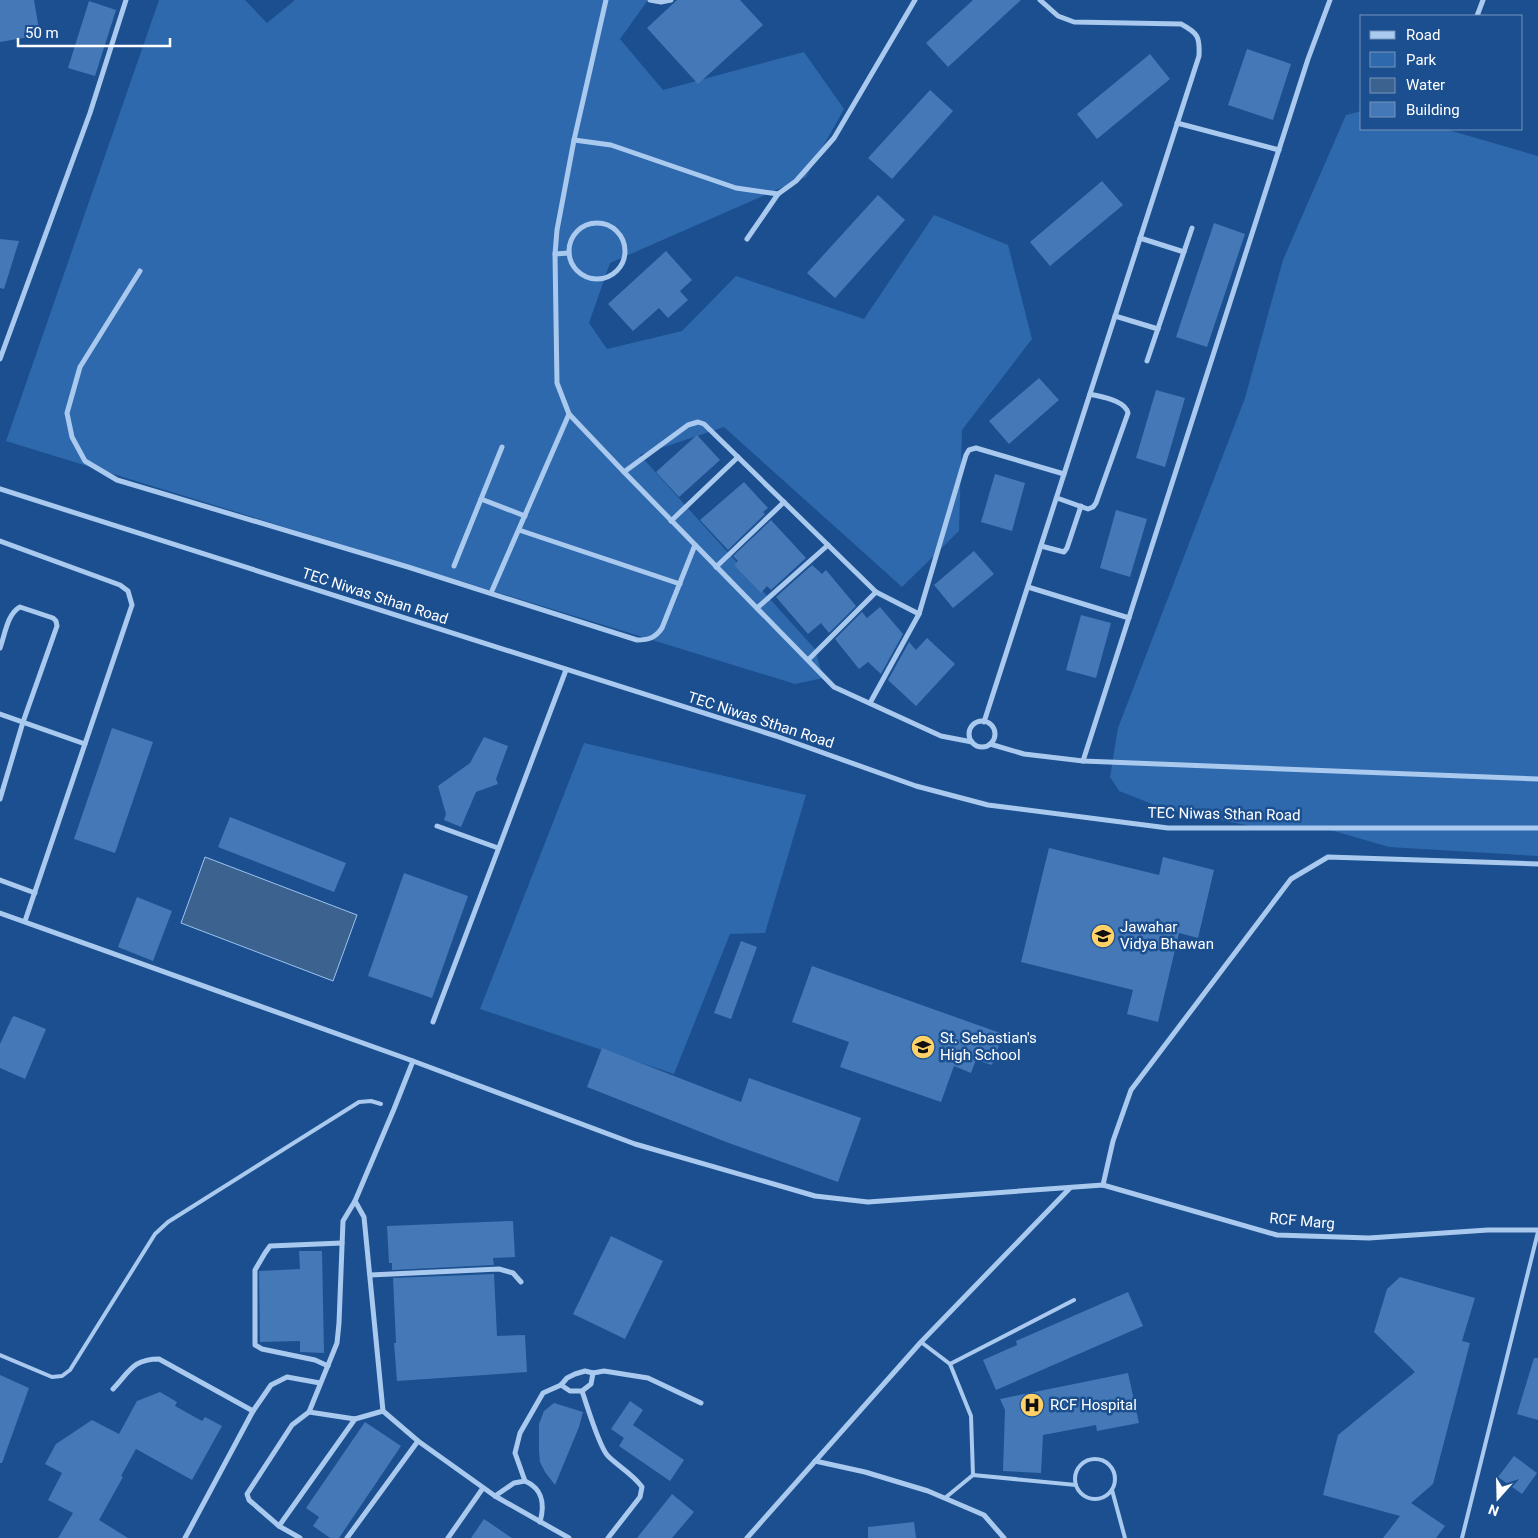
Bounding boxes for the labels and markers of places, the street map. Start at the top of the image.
place label: Jawahar Vidya Bhawan [1120,918,1214,953]
school or university icon: Jawahar Vidya Bhawan [1090,923,1116,949]
place label: St. Sebastian's High School [940,1029,1037,1064]
school or university icon: St. Sebastian's High School [910,1034,936,1060]
hospital icon: RCF Hospital [1019,1392,1045,1418]
place label: RCF Hospital [1050,1396,1137,1414]

